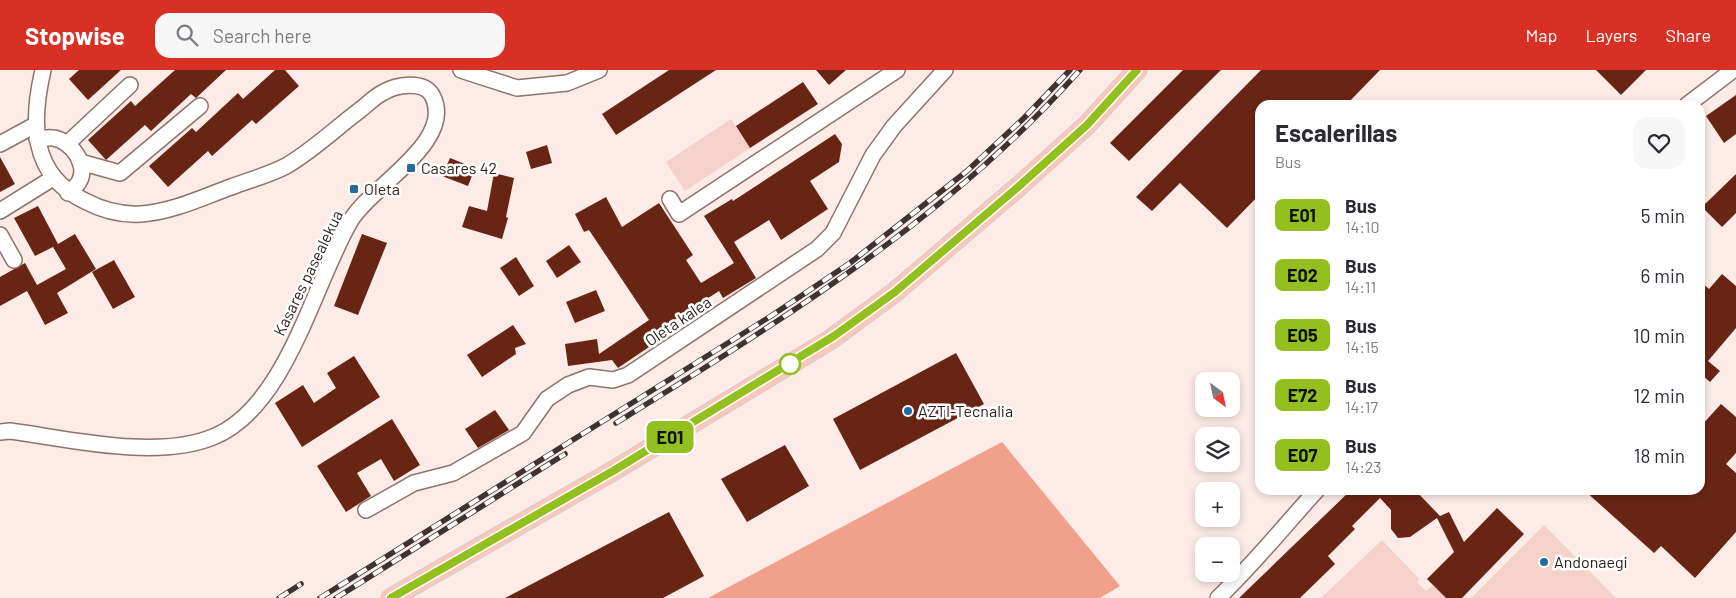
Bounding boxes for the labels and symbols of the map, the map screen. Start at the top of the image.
place label: Casares 42 [421,158,497,177]
marker: Casares 42 [405,162,417,174]
place label: Oleta [364,179,400,198]
marker: Oleta [348,183,360,195]
street label: Kasares pasealekua [269,207,346,339]
street label: Oleta kalea [641,292,714,350]
unlabelled marker [779,353,801,375]
north arrow [1195,372,1240,418]
place label: AZTI-Tecnalia [918,401,1013,420]
marker: AZTI-Tecnalia [902,405,914,417]
line badge: E01 [641,421,699,453]
place label: Andonaegi [1554,552,1628,571]
marker: Andonaegi [1538,556,1550,568]

